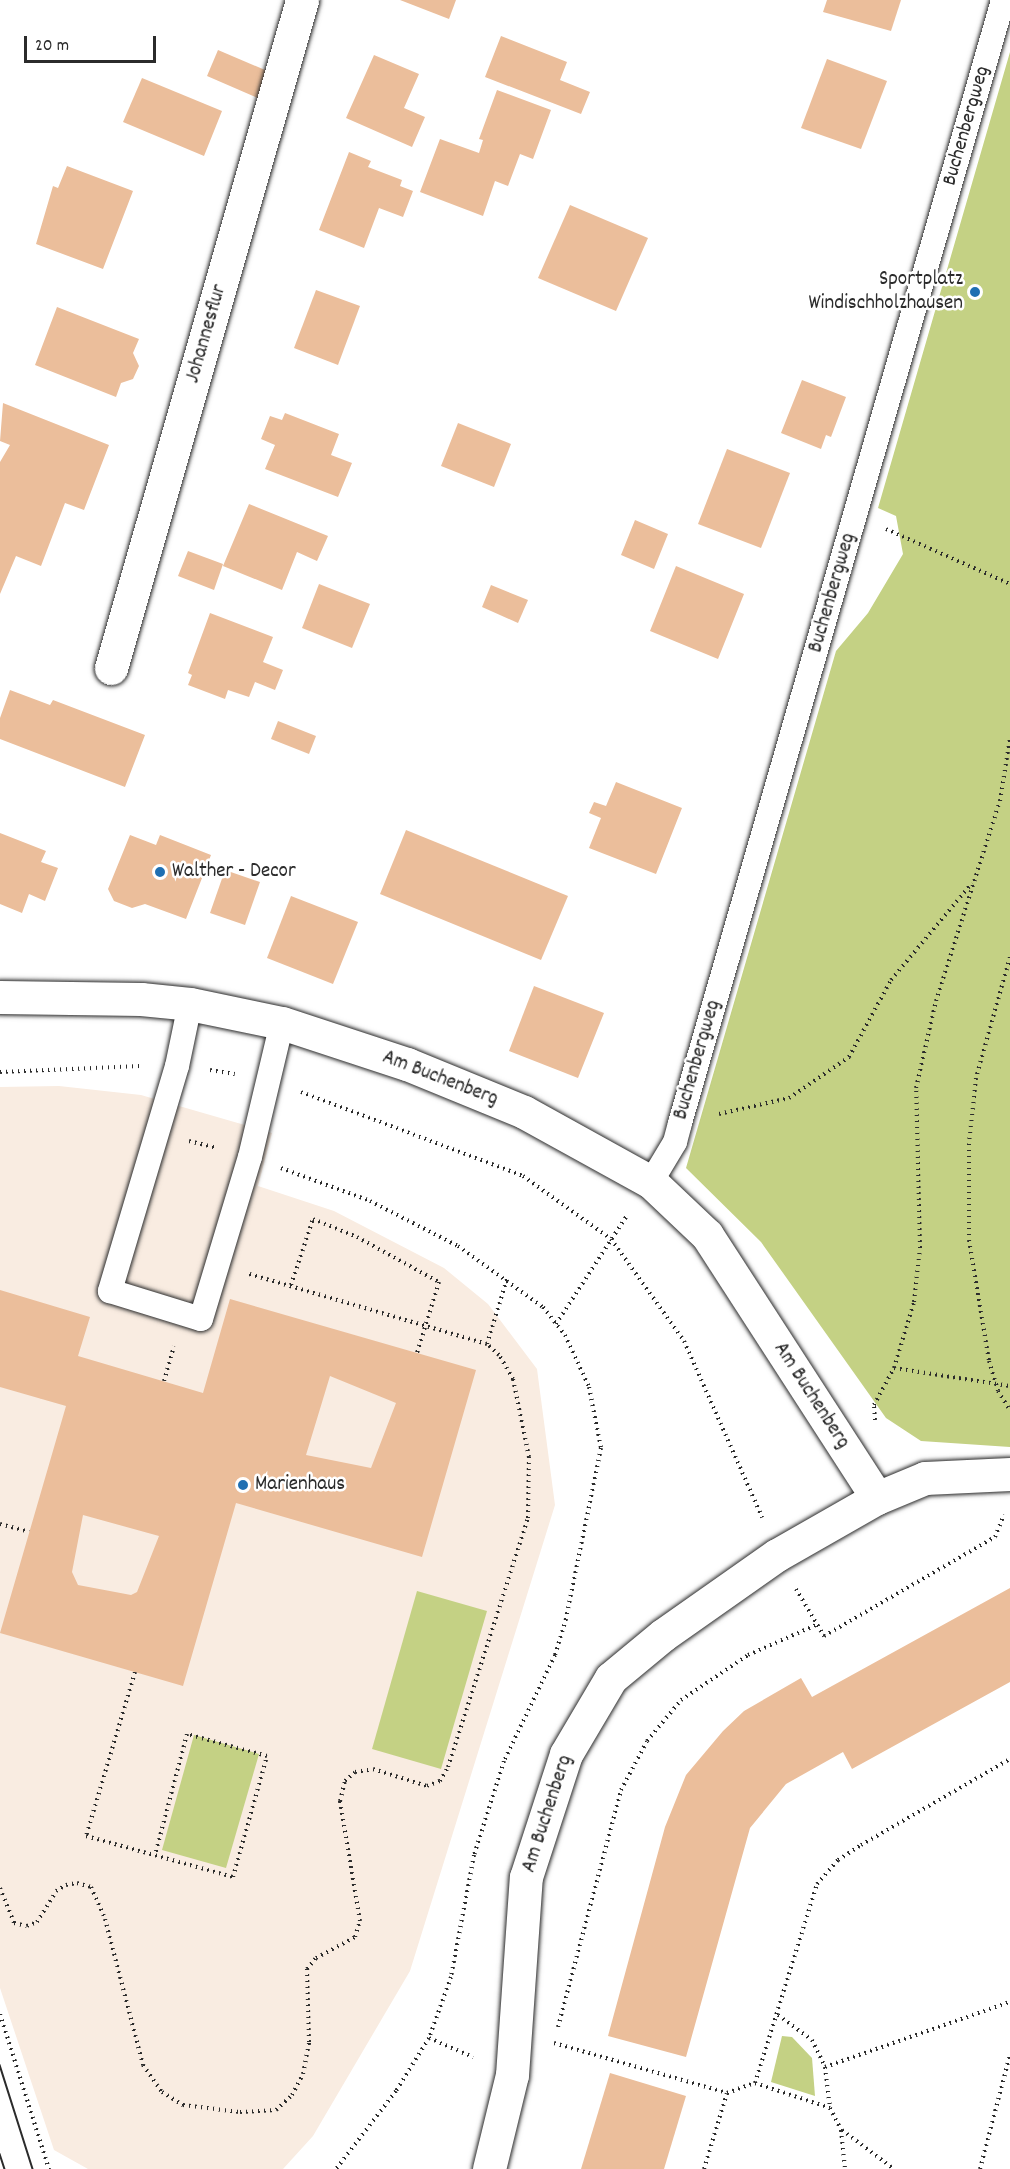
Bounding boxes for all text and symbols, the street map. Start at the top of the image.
scale bar [27,24,159,62]
text: 20 m [35,34,69,59]
street label: Buchenbergweg [938,63,996,189]
place label: Sportplatz Windischholzhausen [809,267,963,317]
street label: Johannesflur [181,282,233,386]
marker: Sportplatz Windischholzhausen [968,285,982,299]
street label: Buchenbergweg [804,530,862,656]
place label: Walther - Decor [172,859,296,885]
marker: Walther - Decor [153,865,167,879]
street label: Buchenbergweg [669,997,727,1123]
street label: Am Buchenberg [379,1045,501,1113]
street label: Am Buchenberg [767,1338,855,1454]
place label: Marienhaus [255,1472,345,1498]
marker: Marienhaus [236,1478,250,1492]
street label: Am Buchenberg [517,1752,579,1876]

